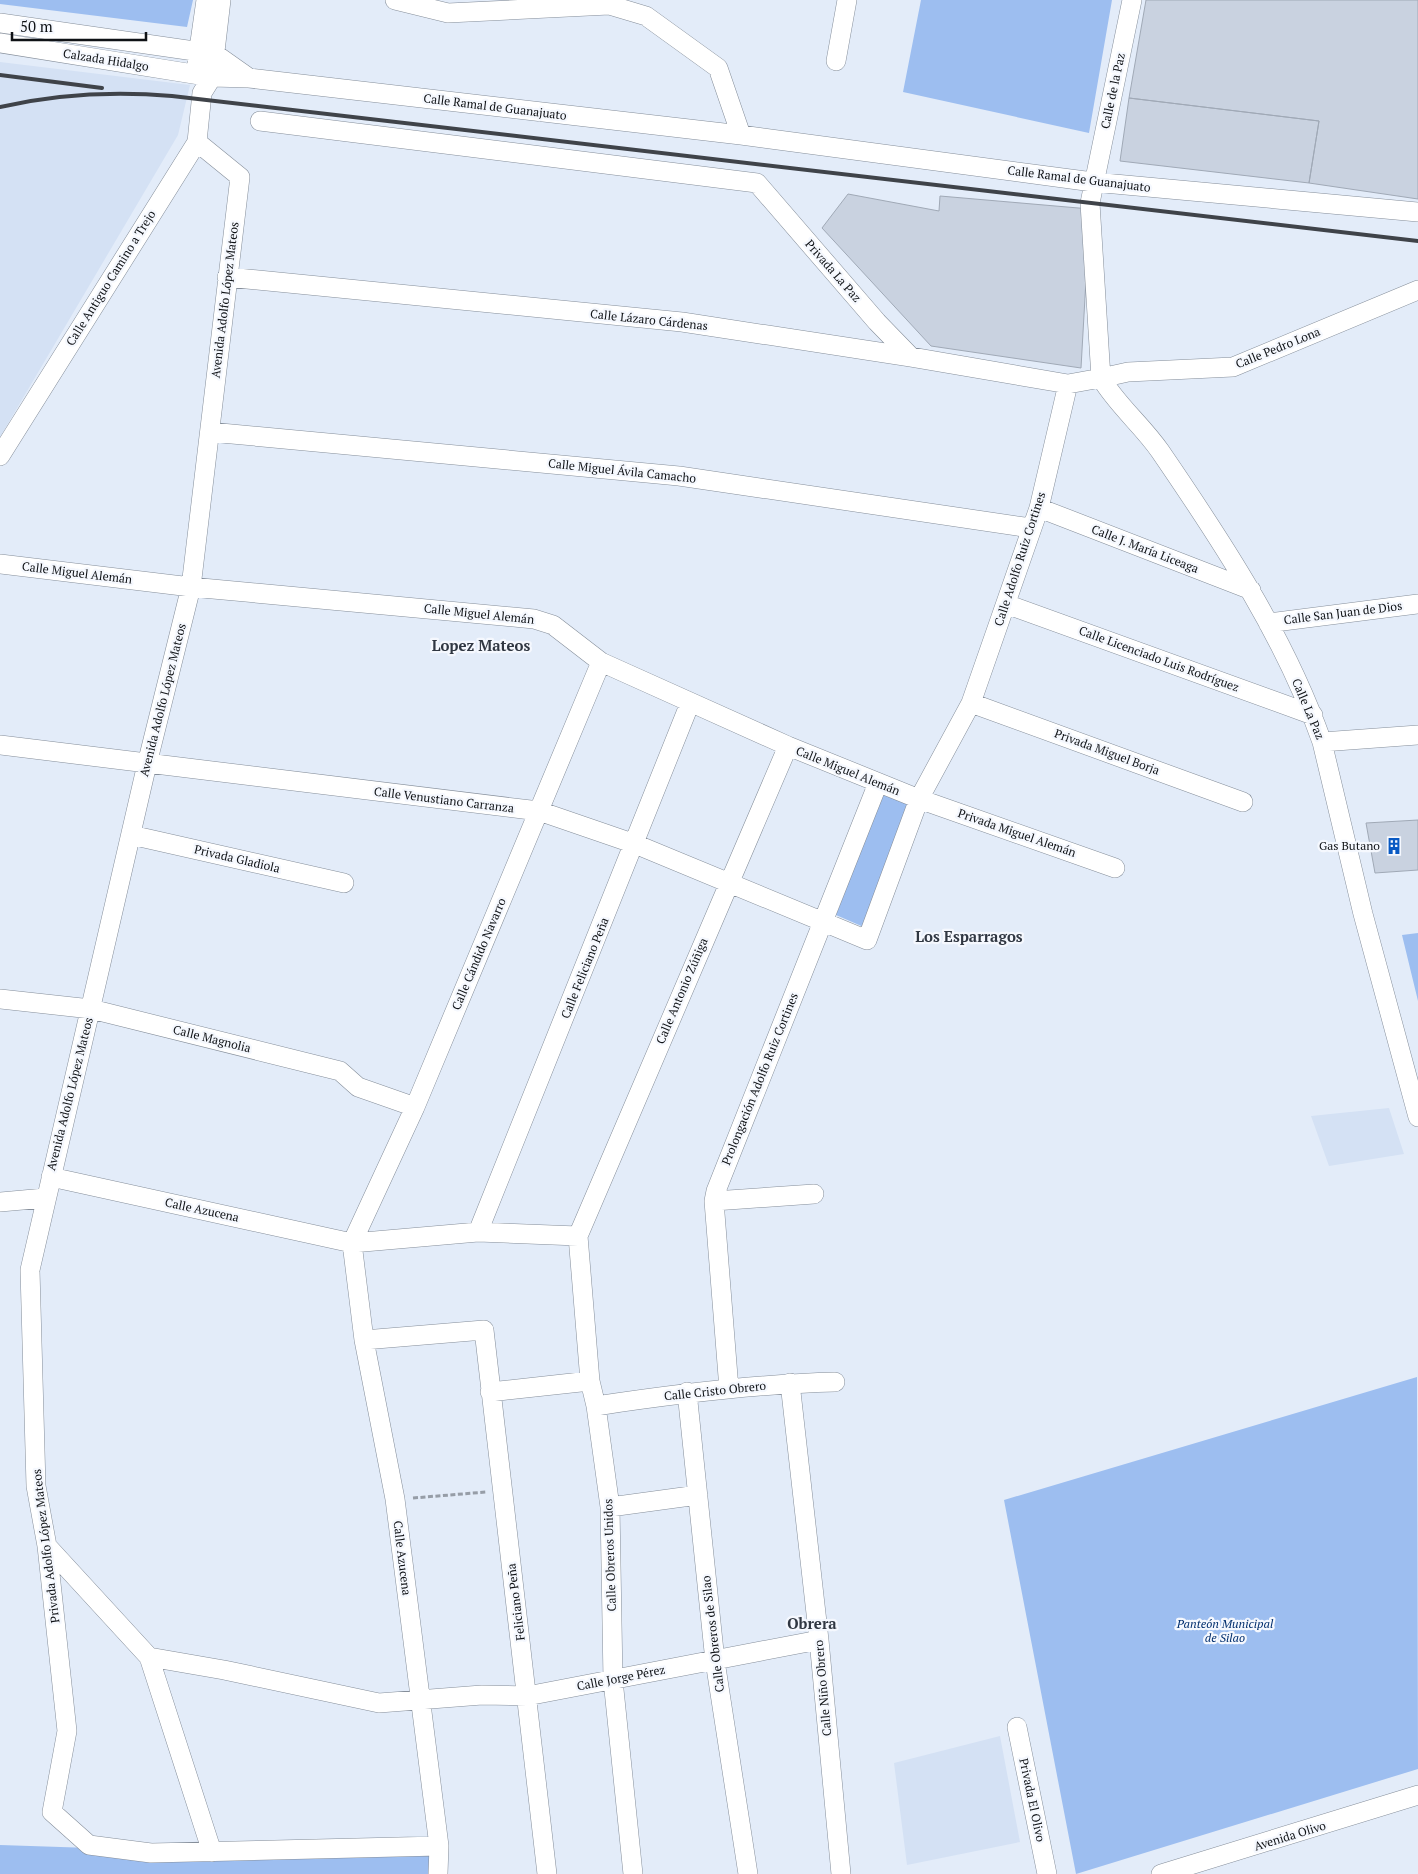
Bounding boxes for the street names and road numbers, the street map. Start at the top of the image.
street label: Calzada Hidalgo [62,45,150,74]
street label: Calle de la Paz [1097,51,1128,130]
street label: Calle Ramal de Guanajuato [423,90,568,123]
street label: Calle Ramal de Guanajuato [1007,162,1152,195]
street label: Calle Antiguo Camino a Trejo [63,207,159,348]
street label: Avenida Adolfo López Mateos [207,221,242,379]
street label: Privada La Paz [802,236,865,305]
street label: Calle Lázaro Cárdenas [590,306,709,333]
street label: Calle Pedro Lona [1233,324,1322,371]
street label: Calle Miguel Ávila Camacho [547,455,697,486]
street label: Calle Adolfo Ruiz Cortines [991,490,1048,628]
street label: Calle J. María Liceaga [1089,521,1201,576]
street label: Calle Miguel Alemán [21,558,133,587]
street label: Calle San Juan de Dios [1283,598,1403,627]
street label: Calle Miguel Alemán [423,600,535,627]
street label: Avenida Adolfo López Mateos [136,622,189,778]
street label: Calle Licenciado Luis Rodríguez [1077,623,1241,695]
street label: Calle La Paz [1289,676,1328,742]
street label: Privada Miguel Borja [1052,725,1162,778]
street label: Calle Miguel Alemán [794,743,902,798]
street label: Calle Venustiano Carranza [373,783,515,816]
street label: Privada Miguel Alemán [956,805,1078,860]
street label: Privada Gladiola [193,841,282,876]
street label: Calle Cándido Navarro [448,895,509,1012]
street label: Calle Feliciano Peña [557,915,612,1021]
street label: Calle Antonio Zúñiga [652,936,711,1046]
street label: Prolongación Adolfo Ruiz Cortines [718,991,801,1167]
street label: Avenida Adolfo López Mateos [43,1016,96,1172]
street label: Calle Magnolia [172,1022,253,1055]
street label: Calle Azucena [164,1194,240,1225]
street label: Calle Cristo Obrero [663,1378,767,1403]
street label: Privada Adolfo López Mateos [29,1468,62,1624]
street label: Calle Obreros Unidos [600,1498,619,1612]
street label: Calle Azucena [390,1520,415,1596]
street label: Feliciano Peña [503,1563,528,1642]
street label: Calle Obreros de Silao [698,1575,727,1693]
street label: Calle Niño Obrero [811,1639,834,1737]
street label: Calle Jorge Pérez [575,1662,667,1693]
street label: Privada El Olivo [1016,1757,1049,1844]
street label: Avenida Olivo [1252,1817,1328,1854]

